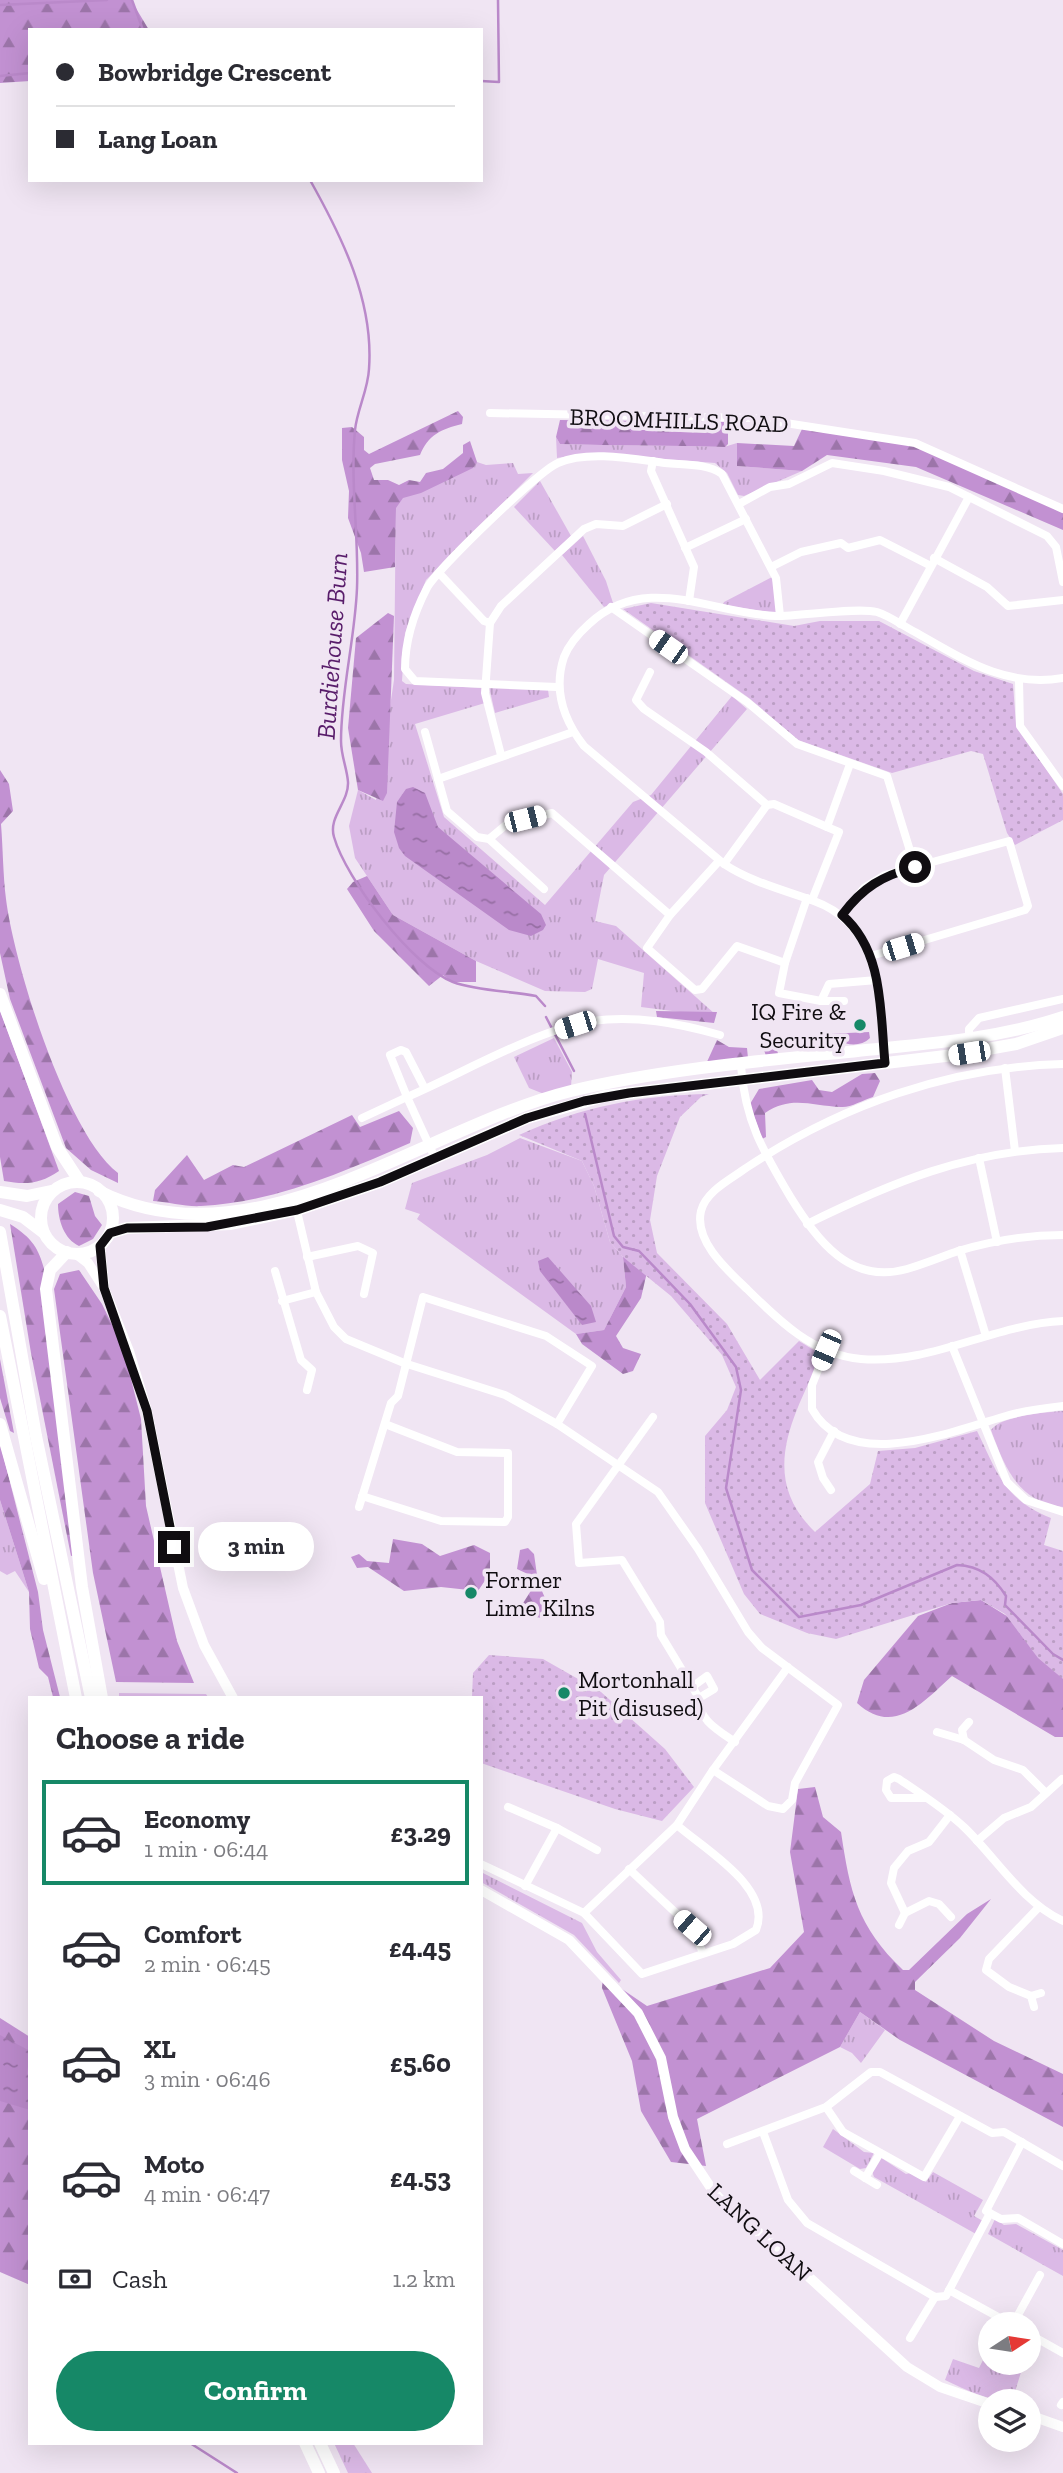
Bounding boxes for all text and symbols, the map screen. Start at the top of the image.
text: Bowbridge Crescent [98,56,331,88]
text: Lang Loan [98,123,217,155]
street label: BROOMHILLS ROAD [569,402,789,438]
water label: Burdiehouse Burn [310,551,354,741]
car [645,626,692,668]
car [503,804,548,834]
route start [899,851,931,883]
car [880,931,927,963]
place label: IQ Fire & Security [751,997,847,1054]
car [552,1009,599,1041]
marker: IQ Fire & Security [852,1017,868,1033]
car [947,1039,992,1067]
car [809,1327,844,1373]
callout: 3 min [198,1522,314,1572]
route end [158,1531,190,1563]
text: 3 min [227,1532,285,1560]
place label: Former Lime Kilns [485,1565,595,1622]
marker: Former Lime Kilns [463,1585,479,1601]
place label: Mortonhall Pit (disused) [578,1665,703,1722]
marker: Mortonhall Pit (disused) [556,1685,572,1701]
text: Choose a ride [56,1719,244,1757]
icon: car [60,1801,123,1864]
text: Economy [144,1803,250,1835]
text: £3.29 [390,1817,451,1849]
text: 1 min · 06:44 [144,1835,268,1863]
car [670,1906,715,1950]
icon: car [60,1916,123,1979]
text: Comfort [144,1918,241,1950]
text: £4.45 [389,1932,451,1964]
text: 2 min · 06:45 [144,1950,271,1978]
icon: car [60,2031,123,2094]
text: XL [144,2033,176,2065]
text: £5.60 [390,2047,451,2079]
text: 3 min · 06:46 [144,2065,271,2093]
icon: car [60,2146,123,2209]
text: Moto [144,2148,204,2180]
text: £4.53 [390,2162,451,2194]
street label: LANG LOAN [702,2177,818,2287]
text: 4 min · 06:47 [144,2180,270,2208]
icon: cash [56,2260,94,2298]
text: Cash [112,2263,167,2295]
text: 1.2 km [392,2265,455,2293]
north arrow [978,2312,1041,2375]
map controls [978,2312,1041,2452]
button: Confirm [56,2351,455,2431]
button: layers [978,2389,1041,2452]

